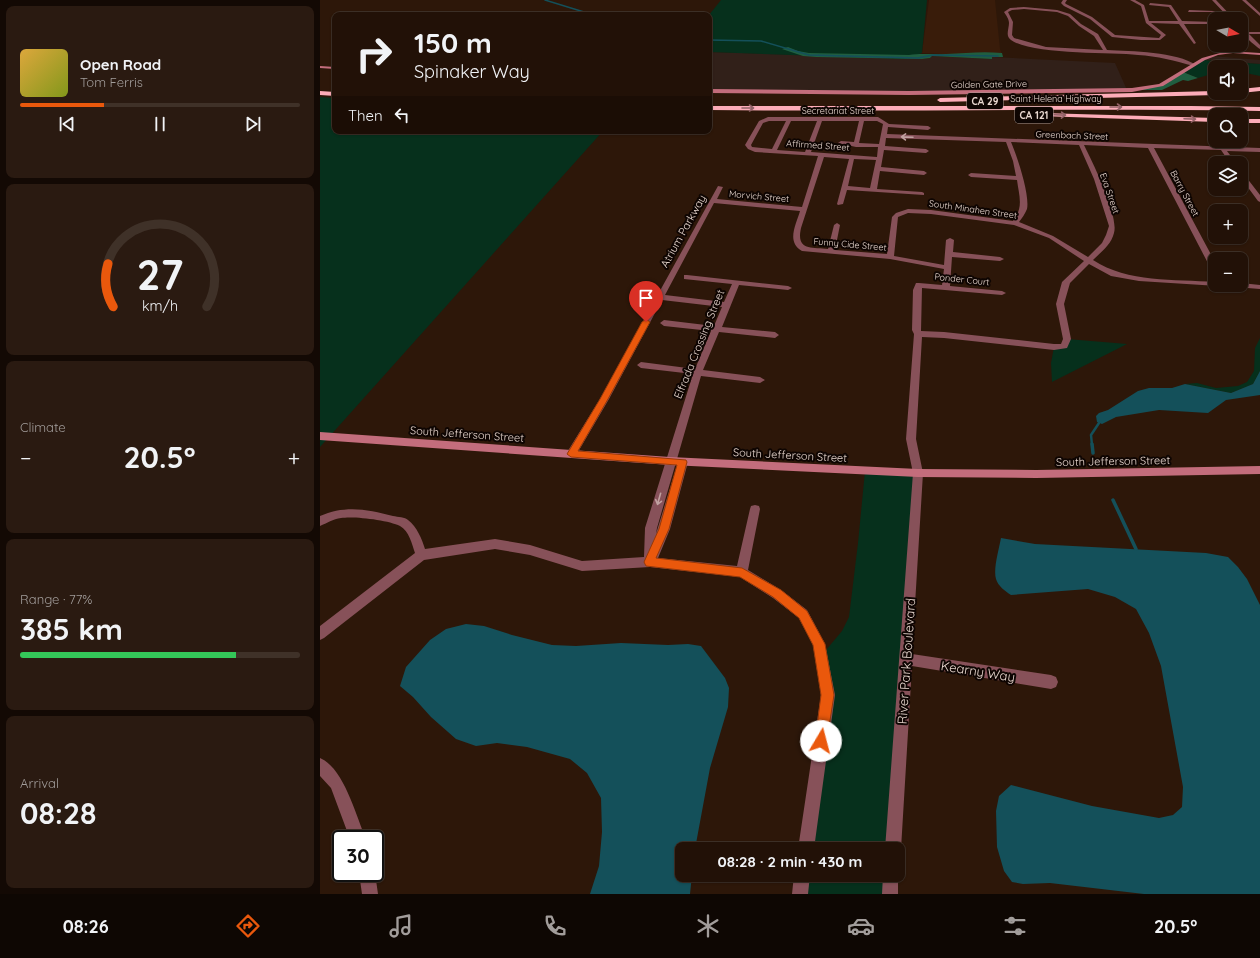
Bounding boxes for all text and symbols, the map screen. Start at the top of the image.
north arrow [1208,12,1248,52]
map controls [1208,12,1248,292]
text: 150 m [414,25,492,60]
icon: right [348,28,400,80]
text: Open Road [80,55,161,74]
text: Spinaker Way [414,60,530,83]
button: sound [1208,60,1248,100]
text: Tom Ferris [80,74,143,90]
street label: Golden Gate Drive [951,78,1027,90]
road number: CA 29 [967,93,1003,109]
street label: Saint Helena Highway [1010,93,1102,104]
one-way arrow [1109,103,1122,111]
icon: left [391,104,413,126]
one-way arrow [741,105,754,112]
street label: Secretariat Street [802,105,874,116]
text: Then [348,106,383,125]
road number: CA 121 [1015,107,1053,123]
button: search [1208,108,1248,148]
one-way arrow [1053,112,1066,119]
icon: previous [56,113,78,135]
icon: pause [149,113,171,135]
icon: next [242,113,264,135]
one-way arrow [1183,115,1196,123]
street label: Greenbach Street [1036,128,1108,142]
one-way arrow [901,133,914,141]
street label: Affirmed Street [786,137,850,153]
button: layers [1208,156,1248,196]
street label: Barry Street [1168,168,1202,218]
street label: Eva Street [1098,171,1122,215]
street label: Morvich Street [728,188,790,204]
street label: Atrium Parkway [657,192,709,270]
street label: South Minahen Street [928,197,1018,221]
button: + [1208,204,1248,244]
street label: Funny Cide Street [813,235,887,253]
text: 27 [137,248,183,300]
button: − [1208,252,1248,292]
street label: Ponder Court [934,271,990,287]
pin [629,281,663,322]
icon: arrive [635,287,657,309]
street label: Elfrada Crossing Street [671,287,727,401]
text: km/h [142,297,178,315]
text: Climate [20,419,66,435]
street label: South Jefferson Street [410,423,525,445]
text: 20.5° [124,438,196,476]
text: − [20,444,31,472]
text: + [288,444,300,472]
street label: South Jefferson Street [733,445,848,465]
street label: South Jefferson Street [1056,453,1170,469]
one-way arrow [655,492,662,505]
text: Range · 77% [20,591,92,607]
street label: River Park Boulevard [894,597,918,725]
text: 385 km [20,610,123,648]
street label: Kearny Way [940,657,1016,685]
position arrow [800,720,842,762]
text: Arrival [20,775,59,791]
text: 08:28 [20,794,97,832]
speed limit sign: 30 [332,830,384,882]
text: 08:28 · 2 min · 430 m [718,852,862,871]
icon: directions [234,912,262,940]
icon: music [387,912,415,940]
icon: phone [541,912,569,940]
icon: climate [694,912,722,940]
icon: car [847,912,875,940]
icon: filters [1001,912,1029,940]
text: 08:26 [63,915,109,938]
text: 20.5° [1154,915,1197,938]

